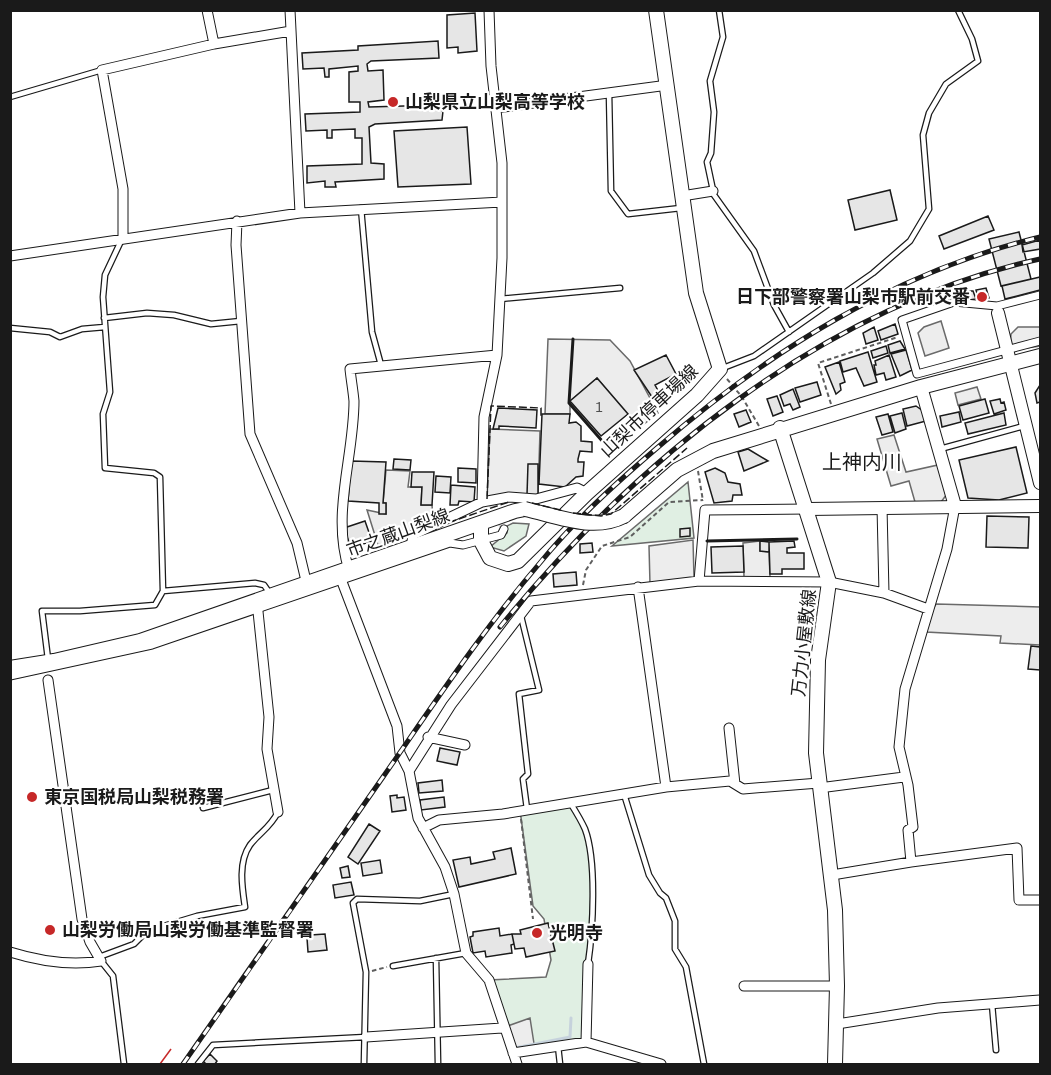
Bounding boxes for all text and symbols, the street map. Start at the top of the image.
place label: 山梨県立山梨高等学校 [405,89,585,114]
marker: 山梨県立山梨高等学校 [386,95,400,109]
place label: 日下部警察署山梨市駅前交番 [736,284,970,309]
marker: 日下部警察署山梨市駅前交番 [975,290,989,304]
street label: 山梨市停車場線 [594,359,703,463]
house number: 1 [596,396,603,417]
district label: 上神内川 [822,448,902,475]
street label: 市之蔵山梨線 [343,502,453,563]
street label: 万力小屋敷線 [785,588,822,698]
place label: 東京国税局山梨税務署 [44,784,224,809]
marker: 東京国税局山梨税務署 [25,790,39,804]
place label: 山梨労働局山梨労働基準監督署 [62,917,314,942]
place label: 光明寺 [549,920,603,945]
marker: 山梨労働局山梨労働基準監督署 [43,923,57,937]
marker: 光明寺 [530,926,544,940]

